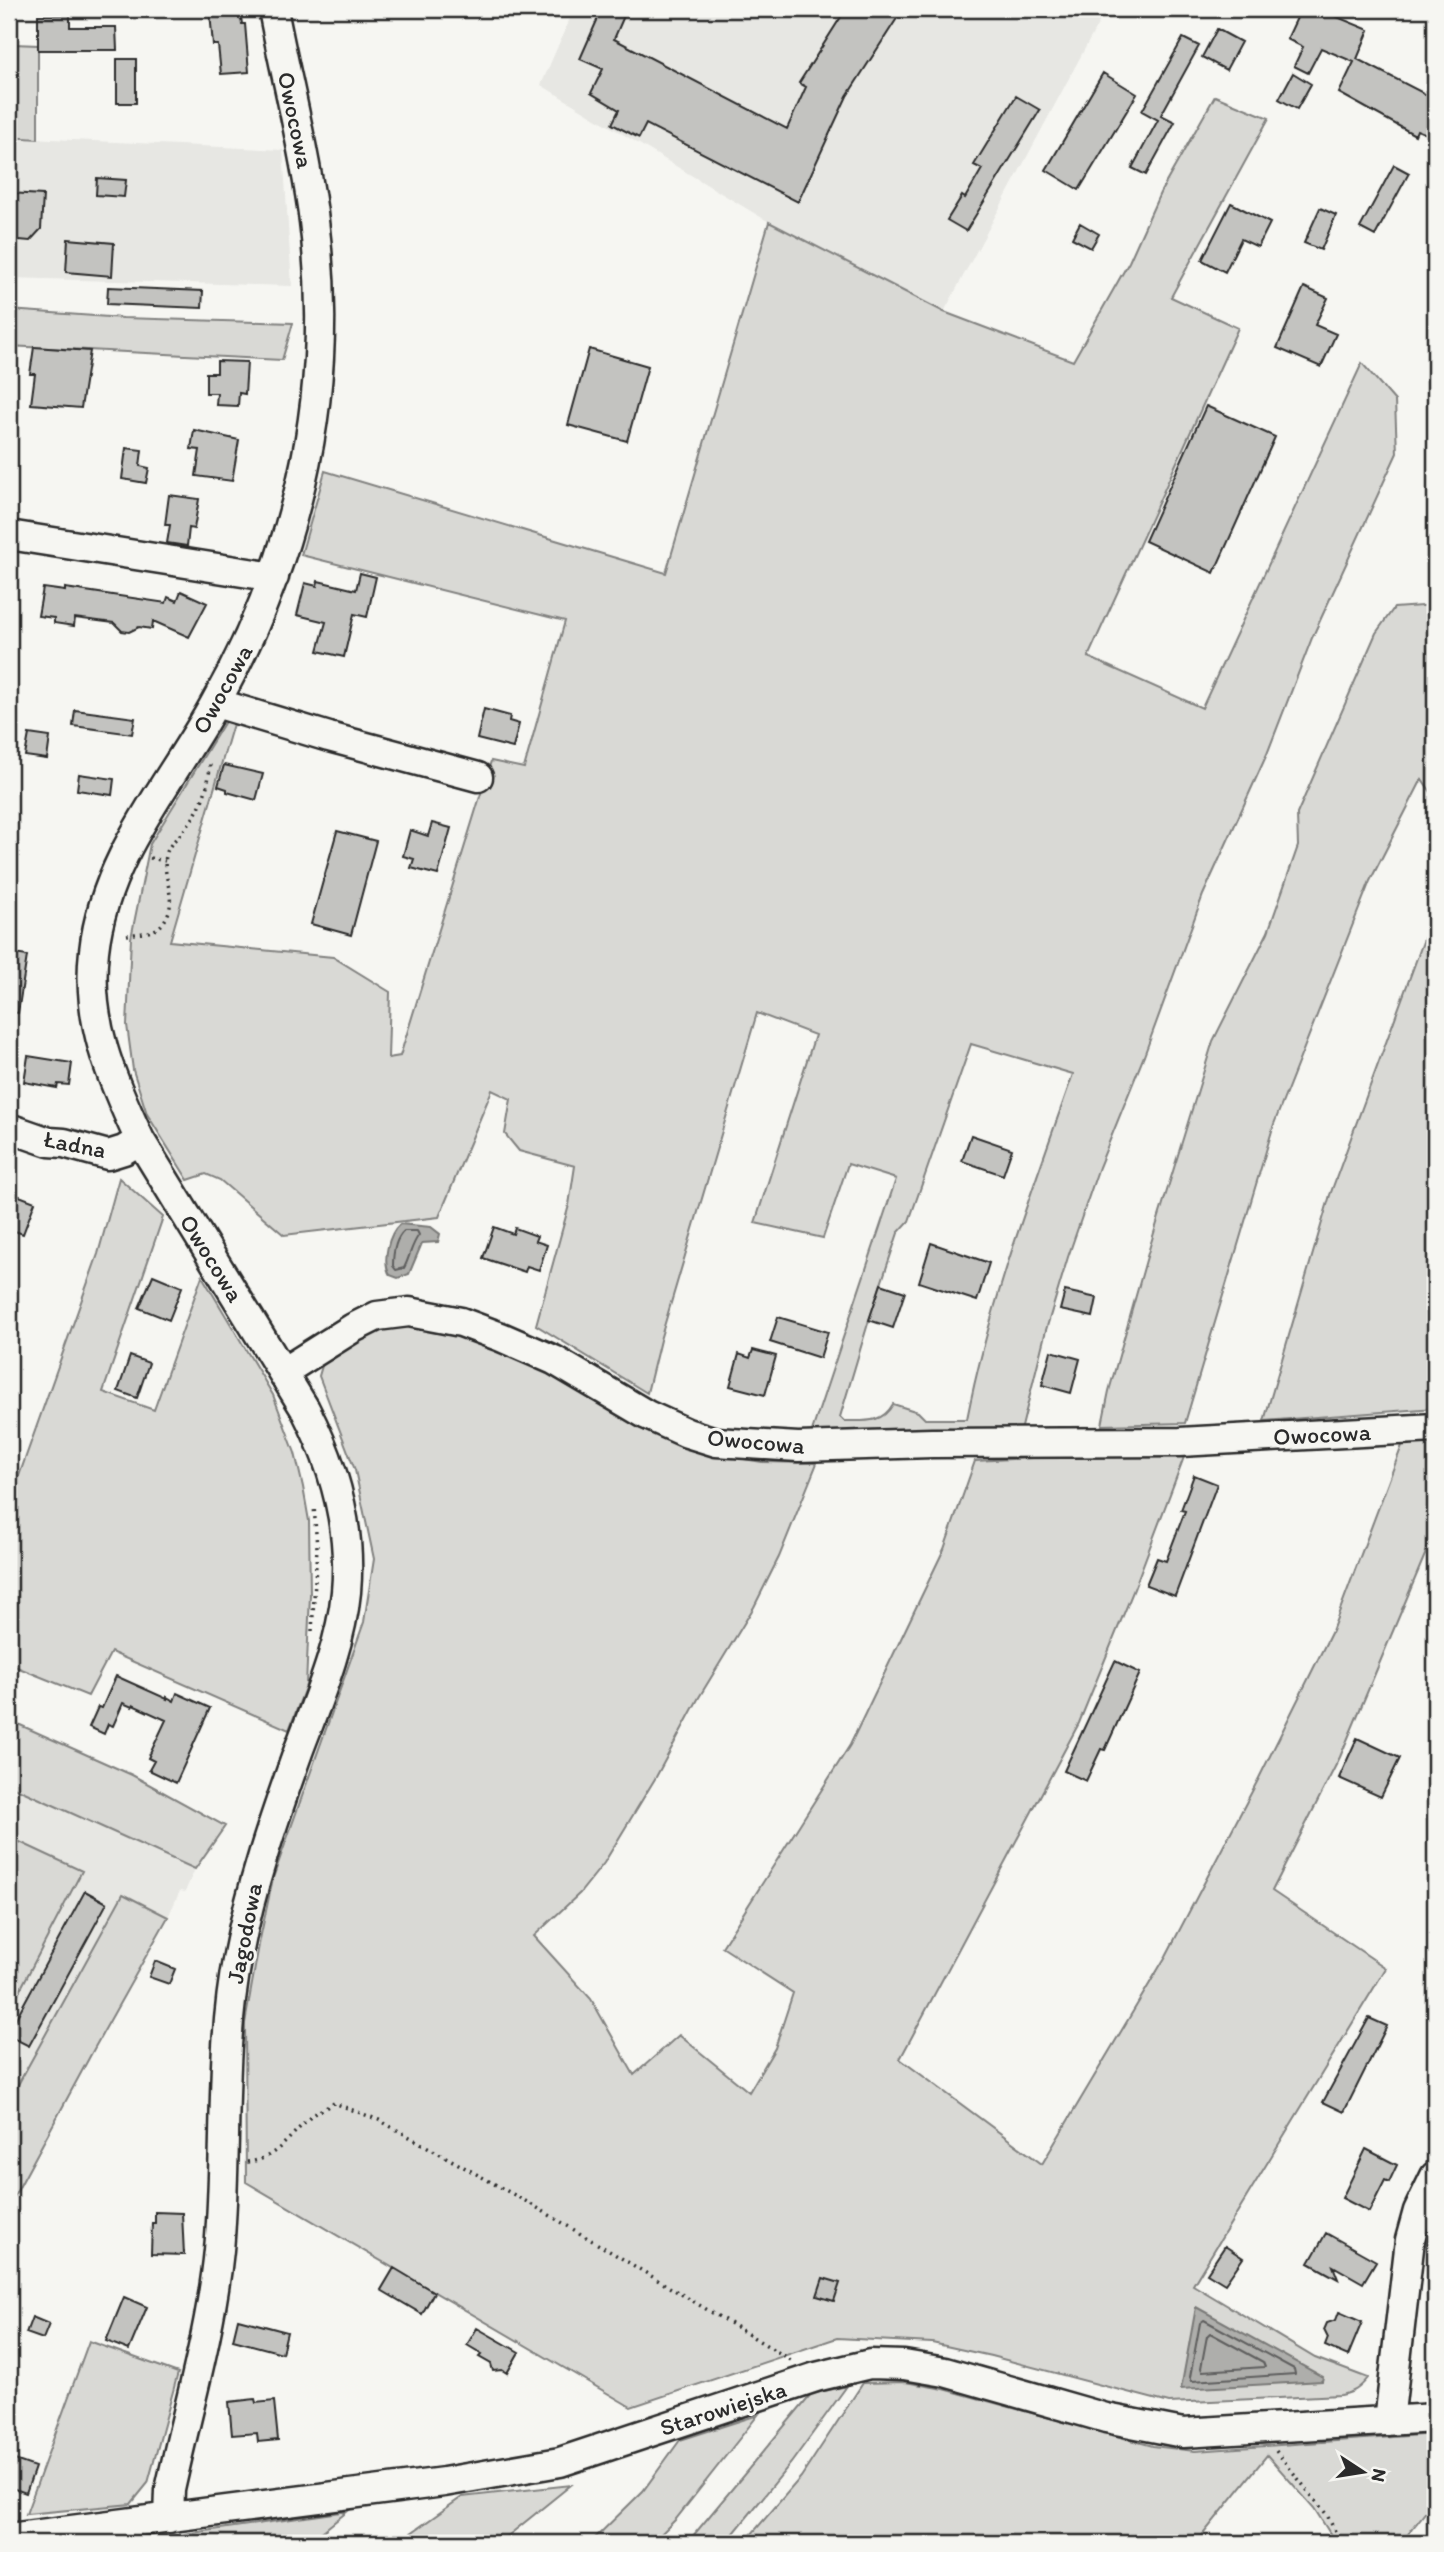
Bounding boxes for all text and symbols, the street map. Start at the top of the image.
street label: Owocowa [272,69,320,171]
street label: Owocowa [186,639,259,739]
street label: Ładna [41,1124,109,1164]
street label: Owocowa [174,1209,251,1308]
street label: Owocowa [1272,1417,1372,1451]
street label: Owocowa [706,1422,807,1460]
street label: Jagodowa [220,1880,268,1986]
street label: Starowiejska [656,2374,790,2442]
north arrow [1328,2436,1398,2506]
text: N [1367,2467,1392,2484]

